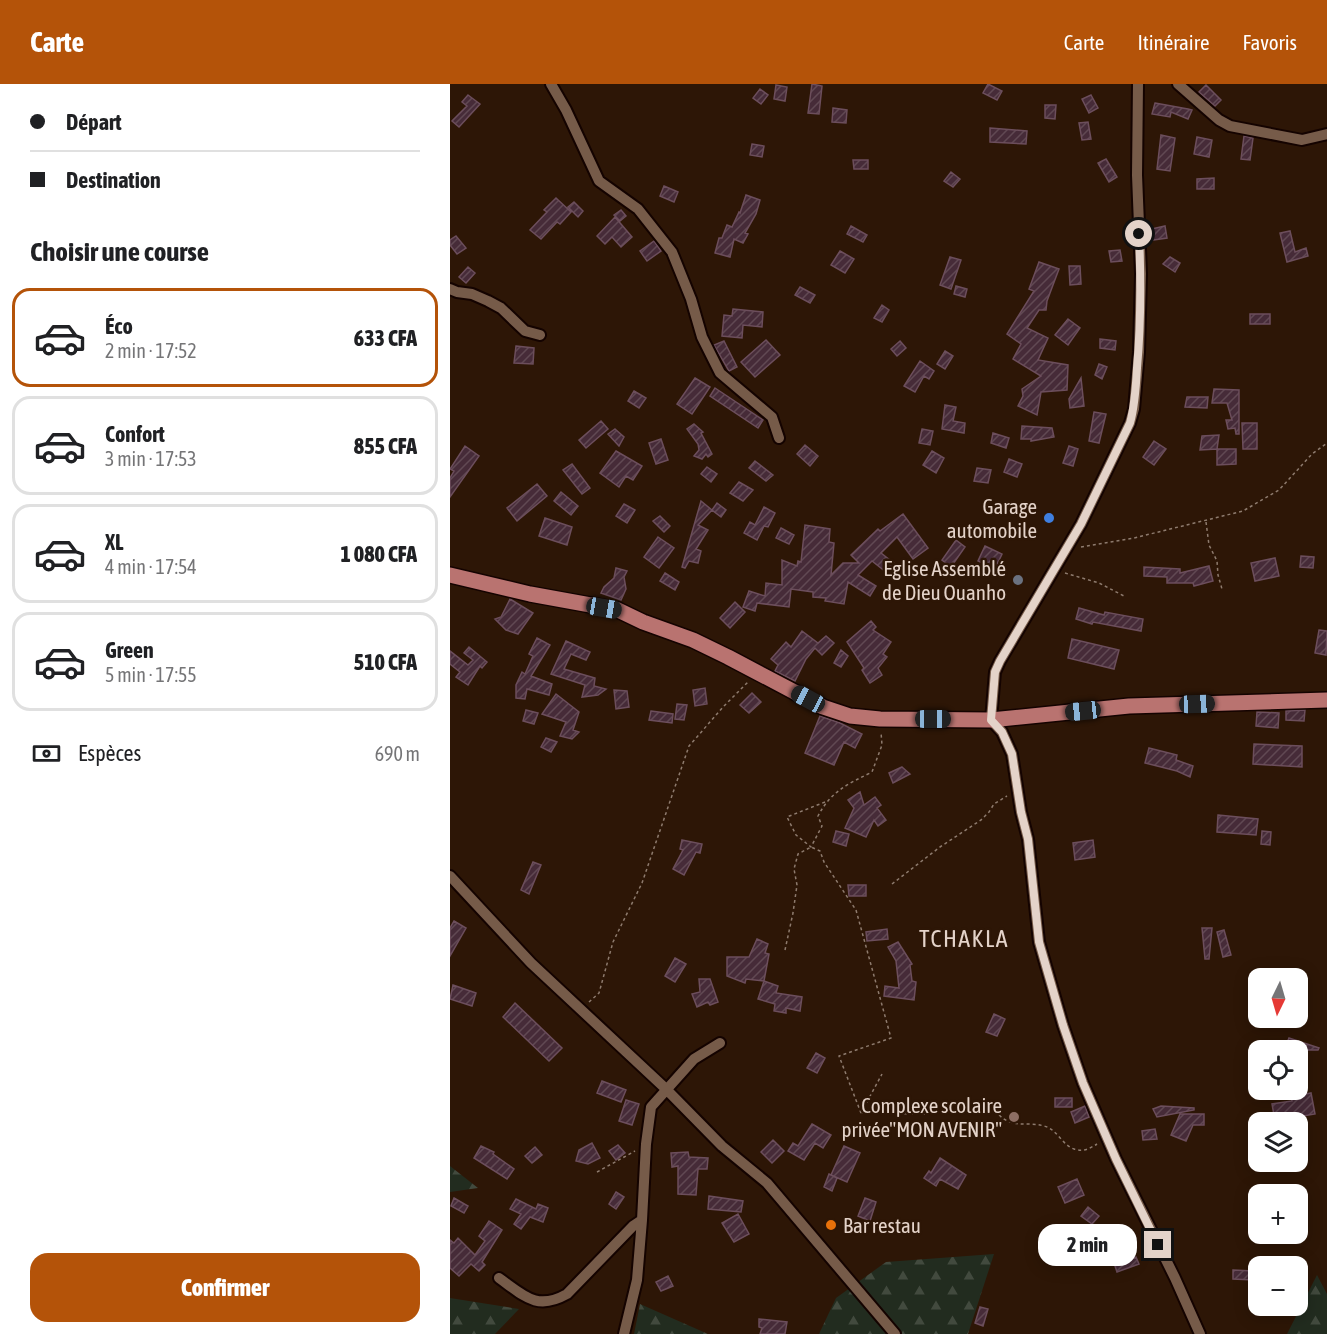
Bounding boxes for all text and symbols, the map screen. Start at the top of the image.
text: Carte [30,26,84,58]
text: Carte [1064,30,1104,54]
text: Itinéraire [1137,30,1209,54]
text: Favoris [1242,30,1297,54]
text: Départ [66,109,122,135]
text: Destination [66,167,161,193]
route start [1125,220,1152,247]
text: Choisir une course [30,236,209,267]
icon: car [33,311,87,365]
text: Éco [105,313,133,339]
text: 633 CFA [354,325,417,351]
text: 2 min · 17:52 [105,339,197,362]
icon: car [33,419,87,473]
text: Confort [105,421,165,447]
text: 855 CFA [354,433,417,459]
text: 3 min · 17:53 [105,447,197,470]
place label: Garage automobile [947,494,1037,542]
marker: Garage automobile [1042,511,1056,525]
icon: car [33,527,87,581]
text: XL [105,529,123,555]
text: 1 080 CFA [341,541,417,567]
text: 4 min · 17:54 [105,555,197,578]
place label: Eglise Assemblé de Dieu Ouanho [882,556,1006,604]
marker: Eglise Assemblé de Dieu Ouanho [1011,573,1025,587]
car [585,596,623,620]
icon: car [33,635,87,689]
text: Green [105,637,154,663]
text: 510 CFA [354,649,417,675]
text: 5 min · 17:55 [105,663,197,686]
car [788,683,828,715]
car [1179,694,1215,714]
car [1064,700,1102,722]
car [915,710,951,728]
icon: cash [30,737,63,770]
text: Espèces [78,740,141,766]
text: 690 m [375,742,420,765]
district label: TCHAKLA [919,925,1009,952]
north arrow [1248,968,1308,1028]
map controls [1248,968,1308,1316]
button: locate [1248,1040,1308,1100]
place label: Complexe scolaire privée"MON AVENIR" [842,1093,1002,1141]
marker: Complexe scolaire privée"MON AVENIR" [1007,1110,1021,1124]
button: layers [1248,1112,1308,1172]
button: + [1248,1184,1308,1244]
place label: Bar restau [843,1213,921,1237]
marker: Bar restau [824,1218,838,1232]
callout: 2 min [1038,1224,1137,1266]
route end [1144,1231,1171,1258]
text: 2 min [1067,1233,1108,1256]
button: Confirmer [30,1253,420,1322]
button: − [1248,1256,1308,1316]

